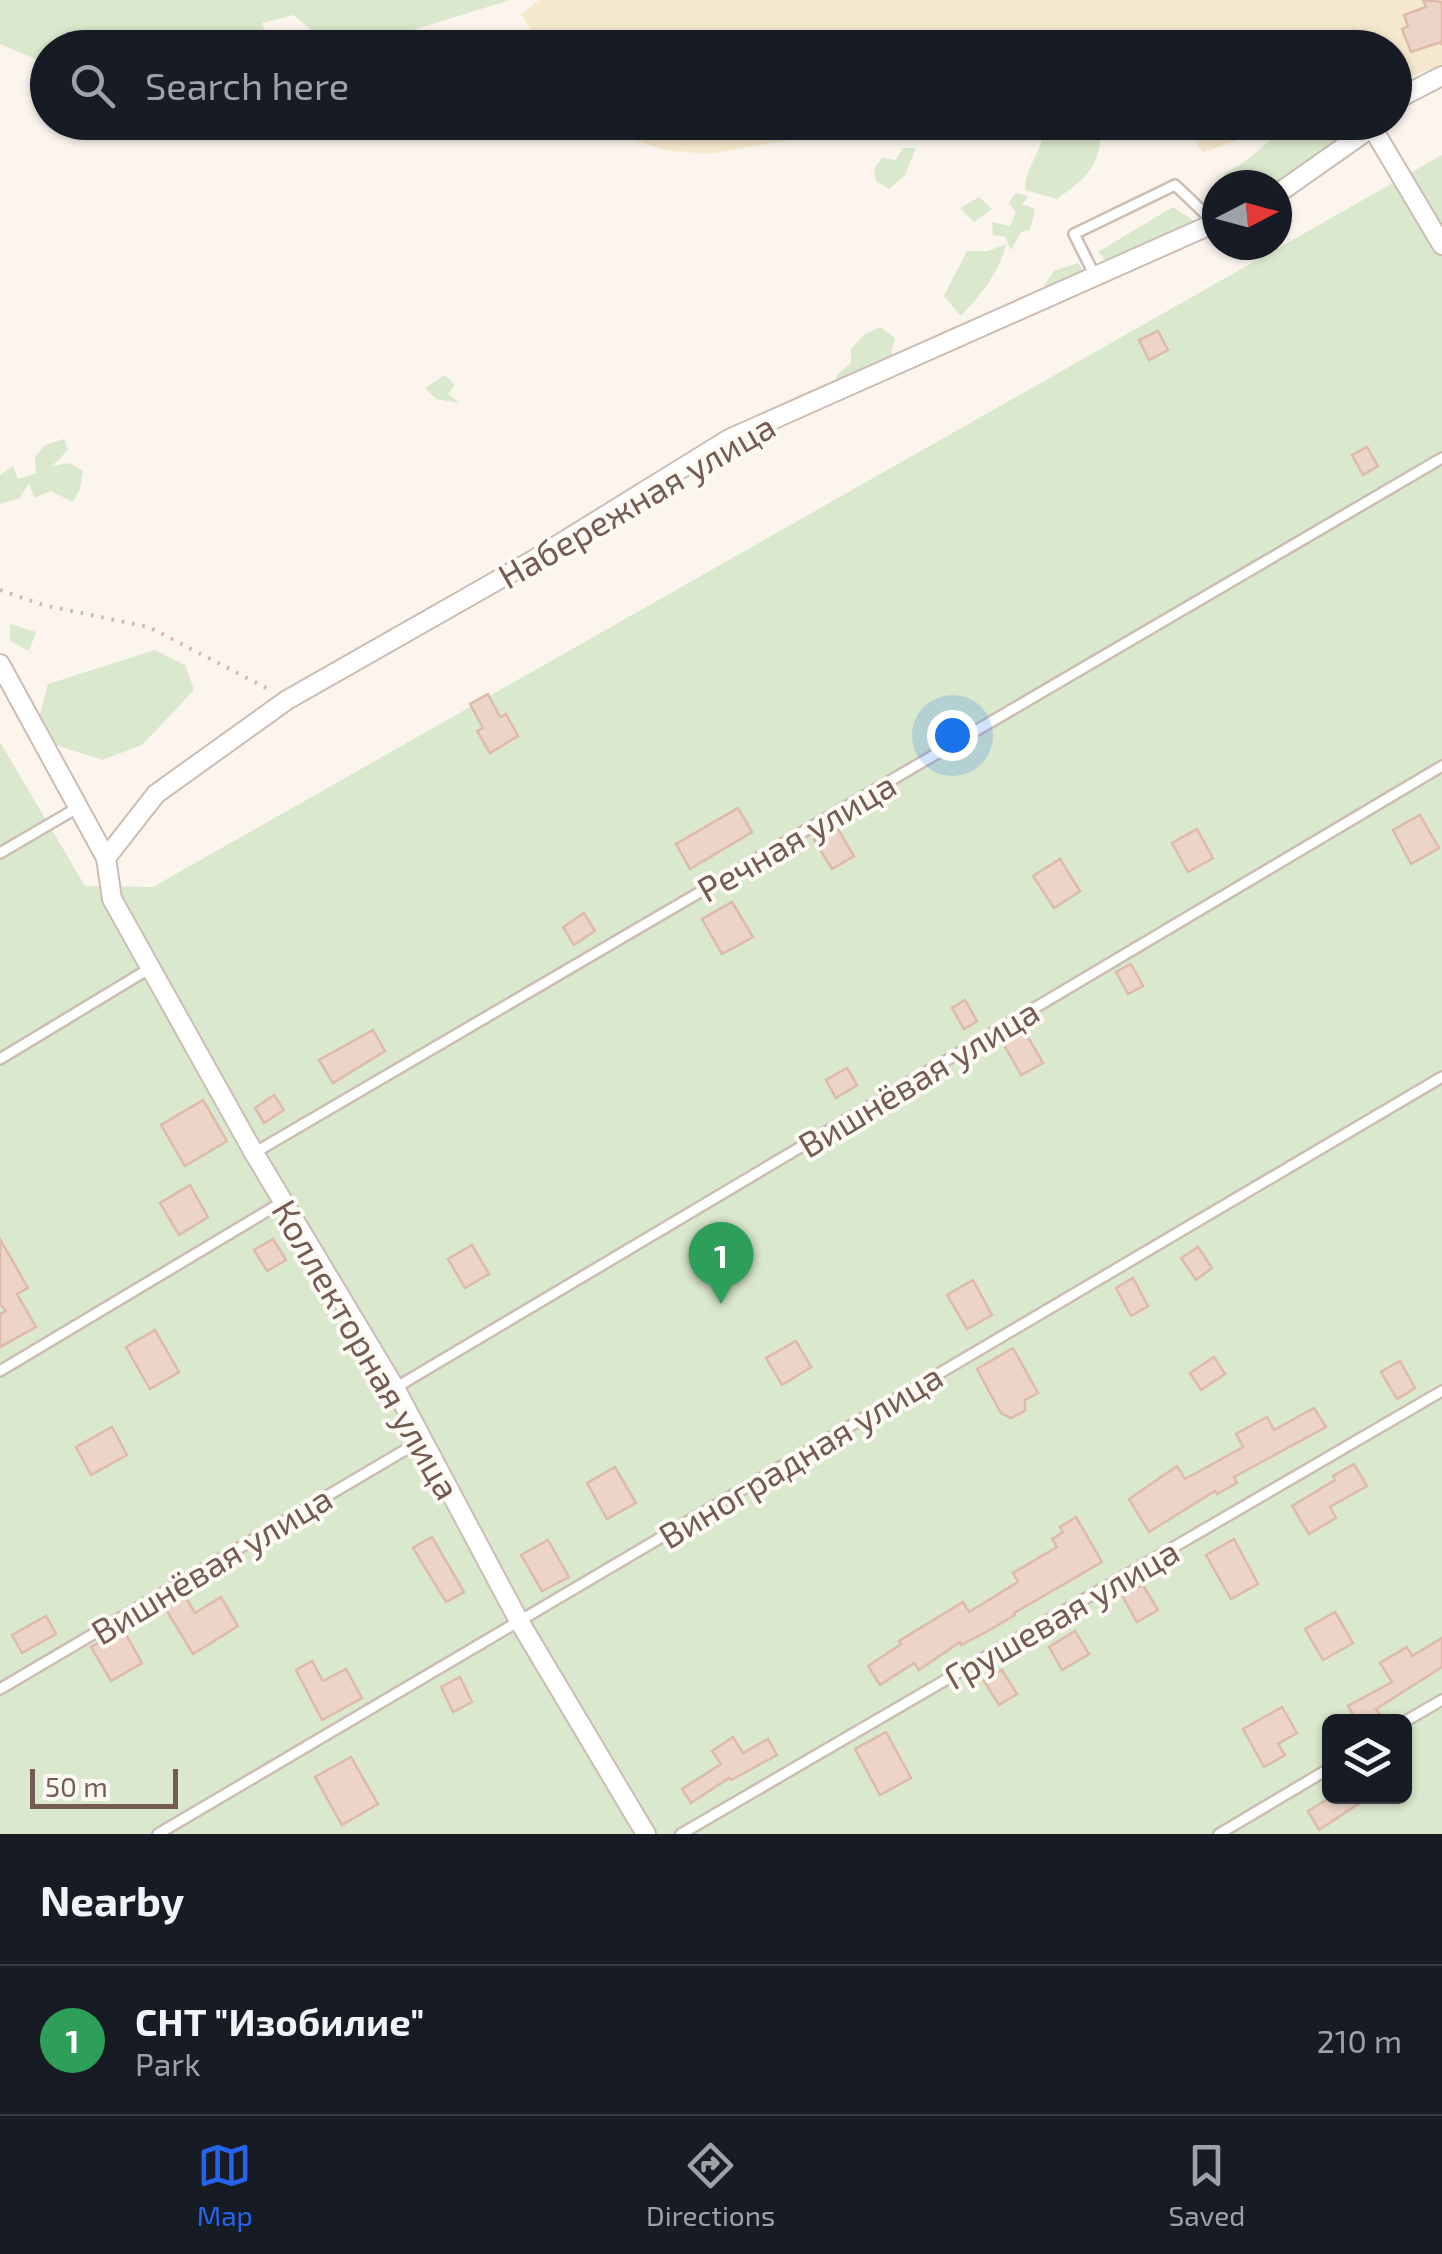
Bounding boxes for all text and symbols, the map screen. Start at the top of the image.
search box [30,30,1412,140]
icon: search [65,58,120,113]
text: Search here [145,62,349,108]
north arrow [1202,170,1292,260]
street label: Набережная улица [490,404,782,597]
your location [927,710,978,761]
street label: Речная улица [689,762,903,911]
street label: Вишнёвая улица [790,989,1046,1166]
street label: Коллекторная улица [263,1192,470,1507]
pin: 1 [688,1222,754,1304]
street label: Виноградная улица [651,1354,950,1557]
street label: Вишнёвая улица [83,1476,339,1653]
street label: Грушевая улица [936,1529,1186,1698]
map controls [1322,1714,1412,1804]
button: layers [1322,1714,1412,1804]
scale bar [30,1764,178,1808]
text: 50 m [45,1769,108,1803]
text: Nearby [40,1874,184,1924]
text: СНТ "Изобилие" [135,1998,424,2044]
text: 1 [66,2021,79,2059]
text: 210 m [1317,2021,1402,2059]
text: Park [135,2044,200,2082]
tab: Map [197,2138,253,2232]
tab: Directions [646,2138,775,2232]
tab: Saved [1169,2138,1245,2232]

